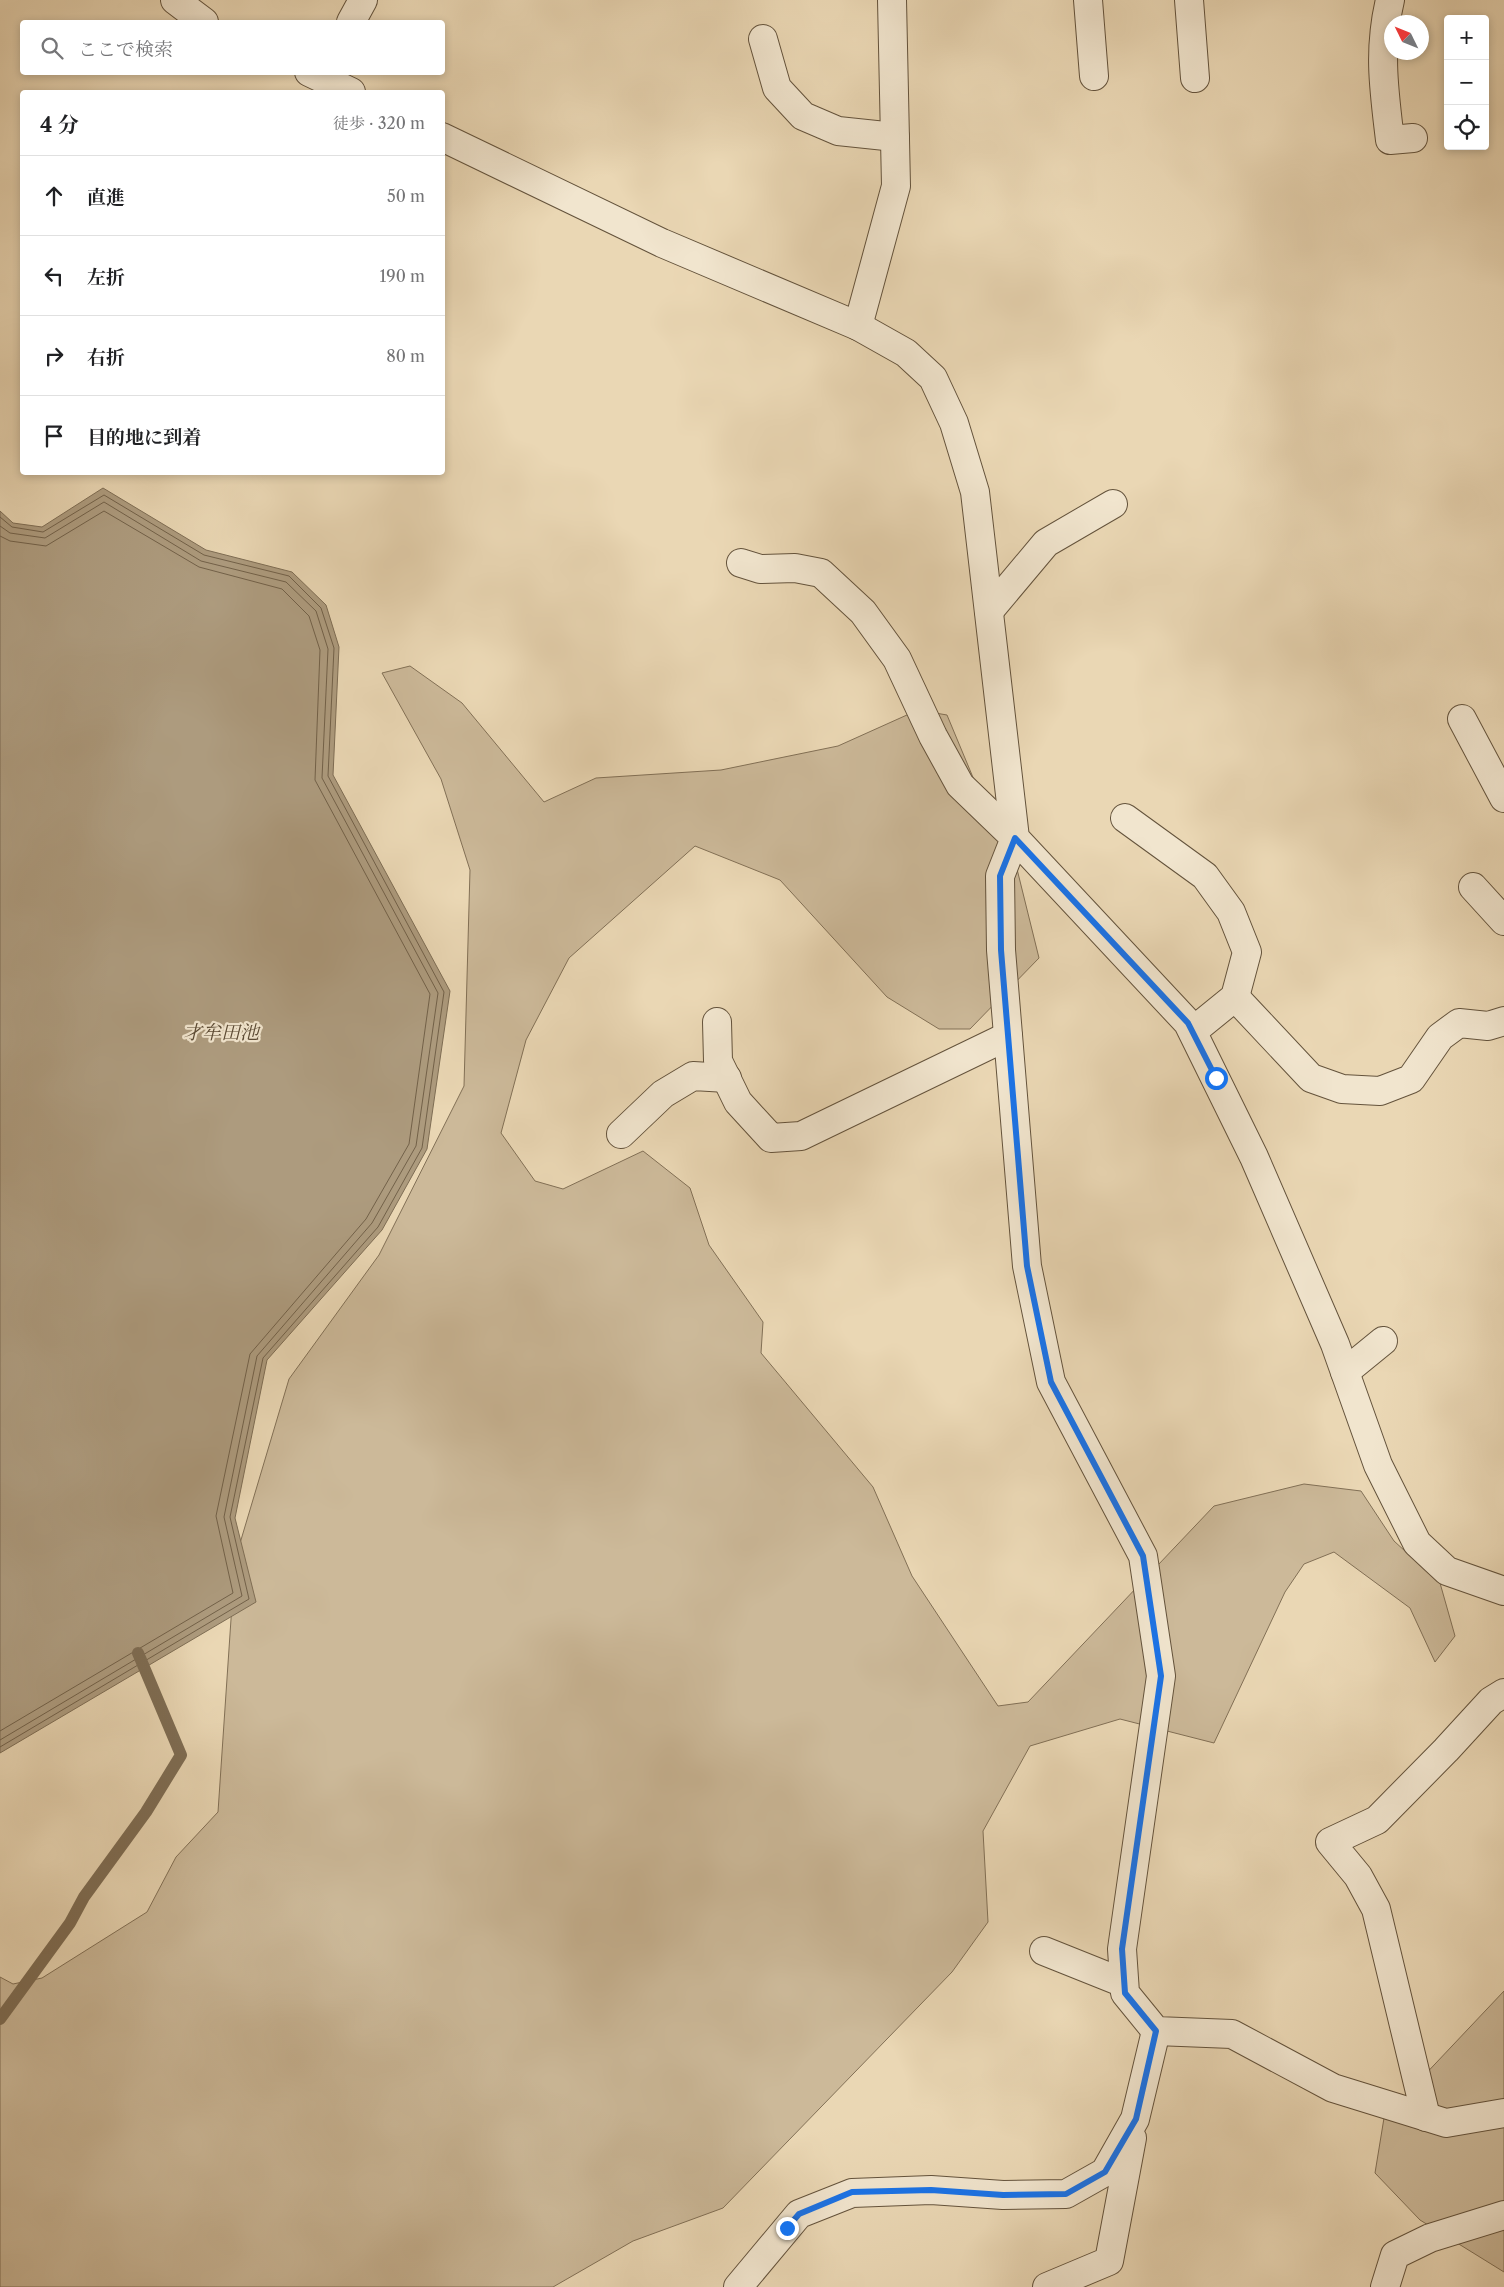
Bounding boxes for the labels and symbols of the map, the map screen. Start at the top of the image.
north arrow [1384,15,1429,60]
water label: 才牟田池 [183,1021,261,1044]
route start [1205,1067,1228,1090]
route end [776,2217,799,2240]

